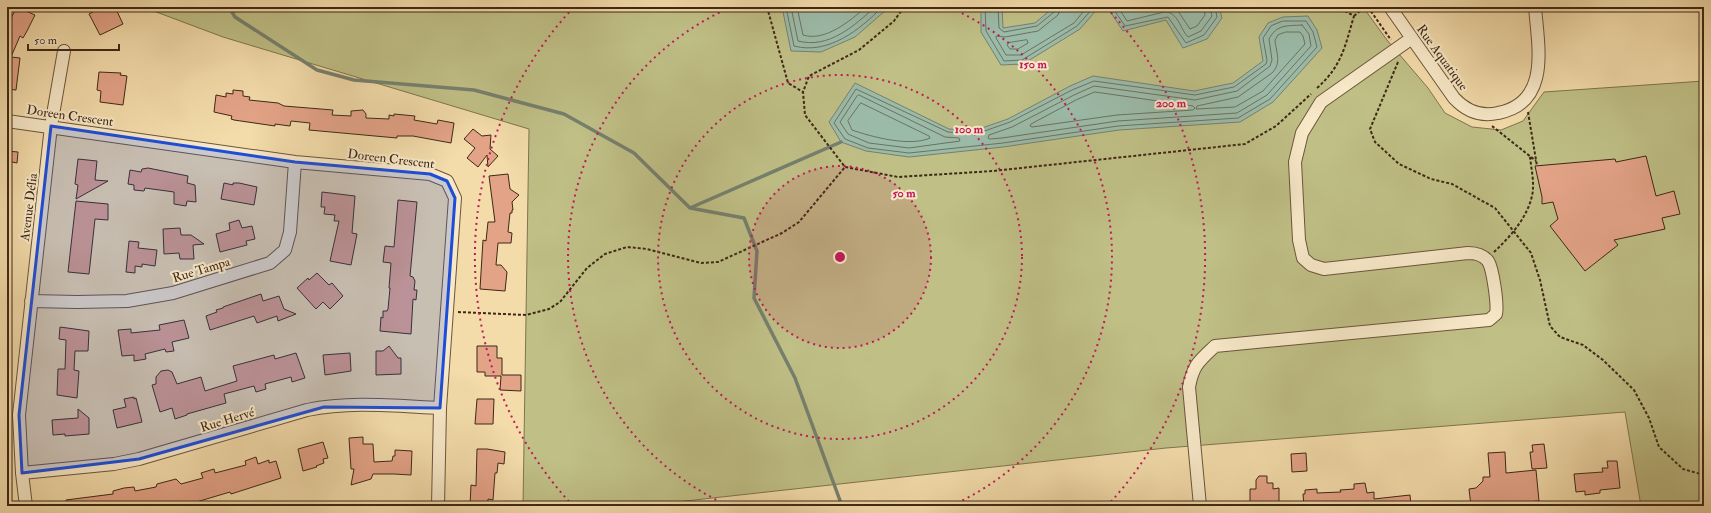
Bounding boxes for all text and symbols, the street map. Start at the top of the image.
street label: Rue Aquatique [1413,21,1472,94]
scale bar [28,26,119,52]
text: 50 m [34,33,58,48]
text: 150 m [1019,57,1047,72]
text: 200 m [1156,96,1187,111]
street label: Doreen Crescent [25,102,114,130]
text: 100 m [955,122,984,137]
street label: Doreen Crescent [346,146,435,172]
street label: Avenue Délia [17,171,41,243]
text: 50 m [892,186,916,201]
centre of rings [833,250,847,264]
street label: Rue Tampa [170,253,233,287]
street label: Rue Hervé [198,404,257,436]

